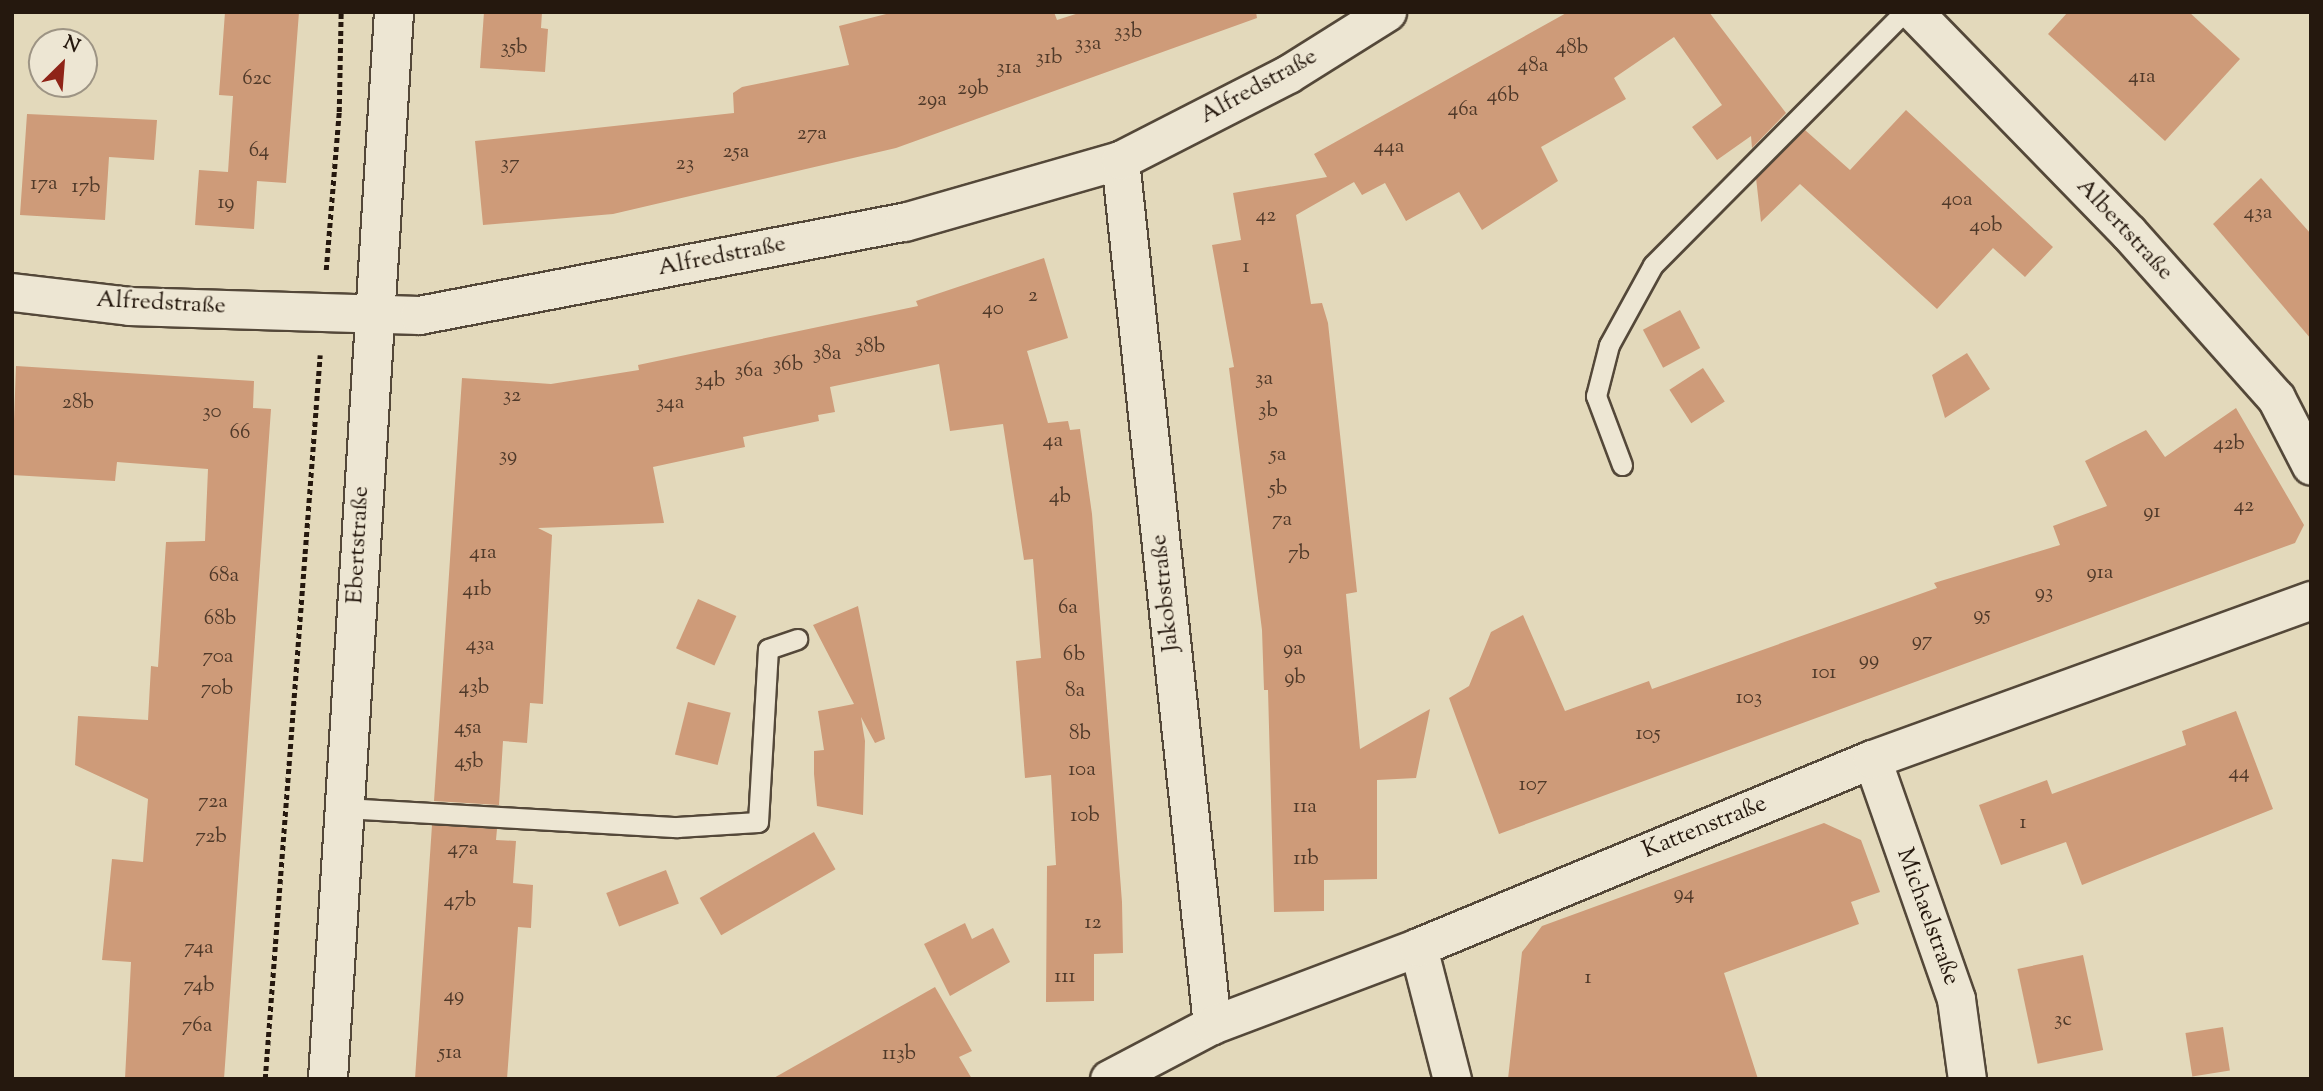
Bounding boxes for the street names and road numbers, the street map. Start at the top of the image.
street label: Alfredstraße [1195,43,1323,131]
street label: Albertstraße [2069,173,2179,287]
street label: Alfredstraße [656,230,788,284]
street label: Alfredstraße [95,286,227,322]
street label: Ebertstraße [342,485,376,605]
street label: Jakobstraße [1146,533,1186,653]
street label: Kattenstraße [1639,790,1771,866]
street label: Michaelstraße [1889,845,1965,989]

